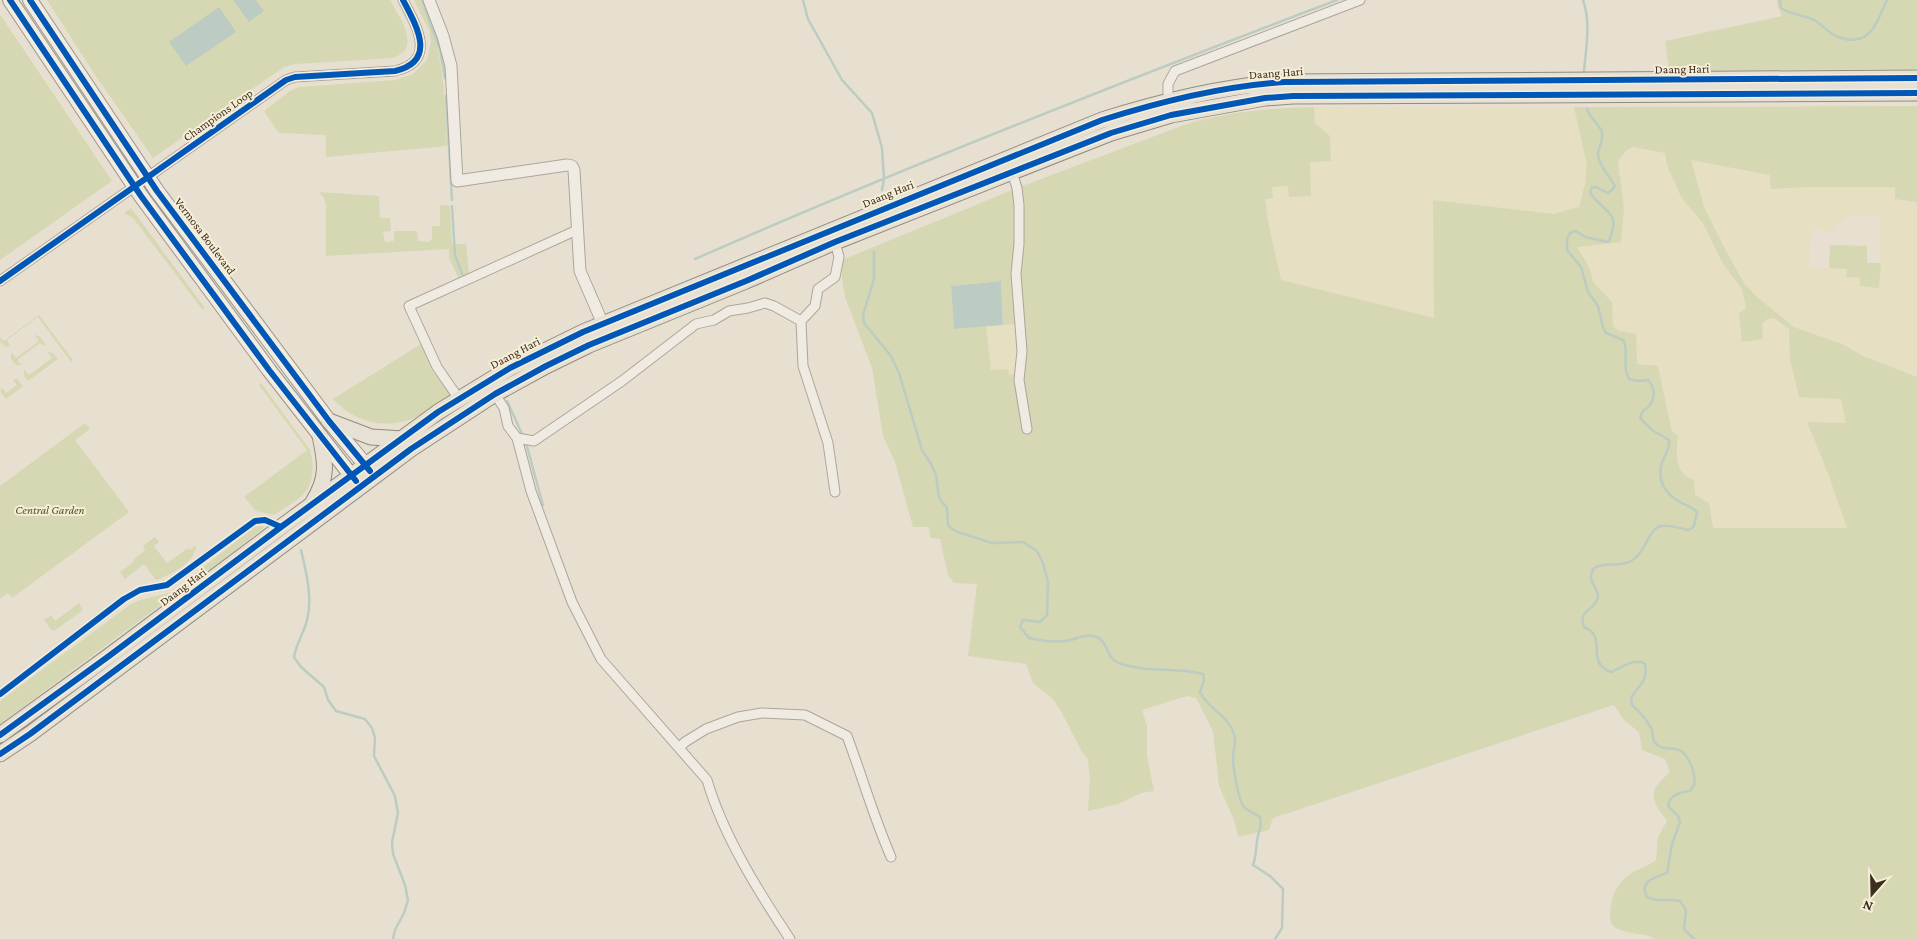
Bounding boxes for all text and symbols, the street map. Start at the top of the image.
street label: Daang Hari [1655,62,1709,76]
street label: Daang Hari [1248,64,1304,82]
street label: Champions Loop [181,86,255,144]
street label: Daang Hari [860,177,916,211]
street label: Vermosa Boulevard [172,195,239,278]
street label: Daang Hari [488,334,542,372]
park label: Central Garden [15,503,85,517]
street label: Daang Hari [157,565,209,609]
north arrow [1847,869,1897,919]
text: N [1860,897,1875,915]

